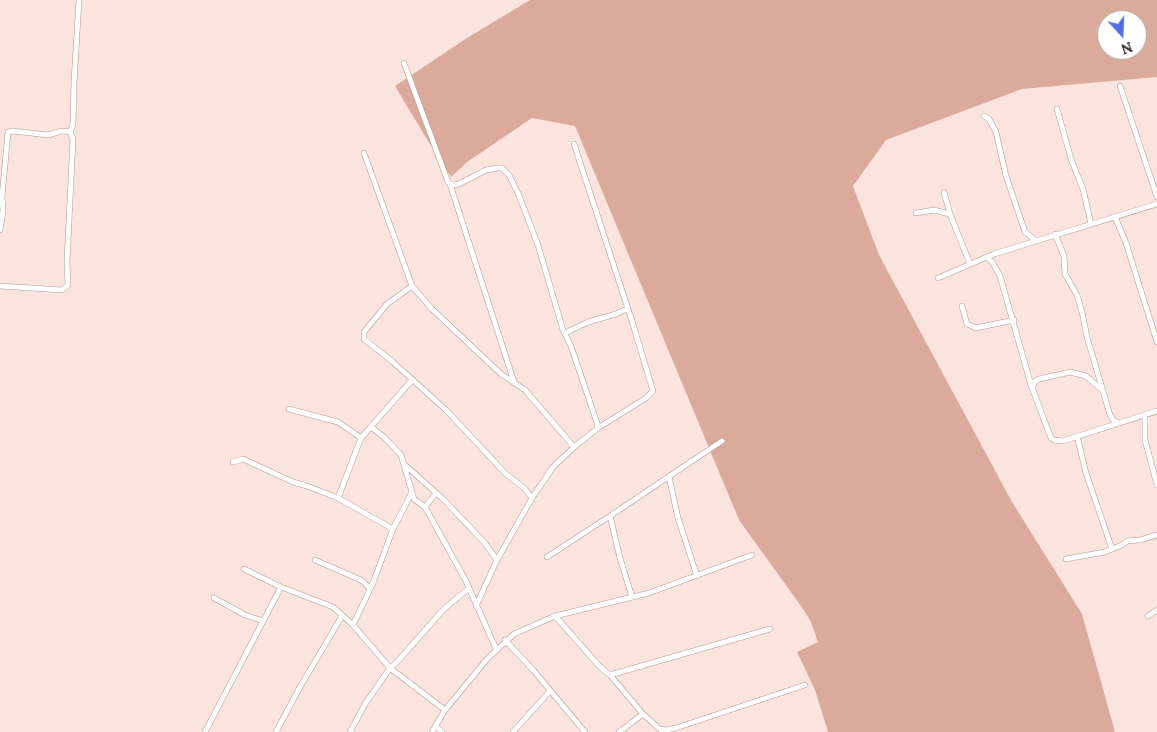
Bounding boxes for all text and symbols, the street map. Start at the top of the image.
north arrow [1097,10,1147,60]
text: N [1119,38,1135,58]

